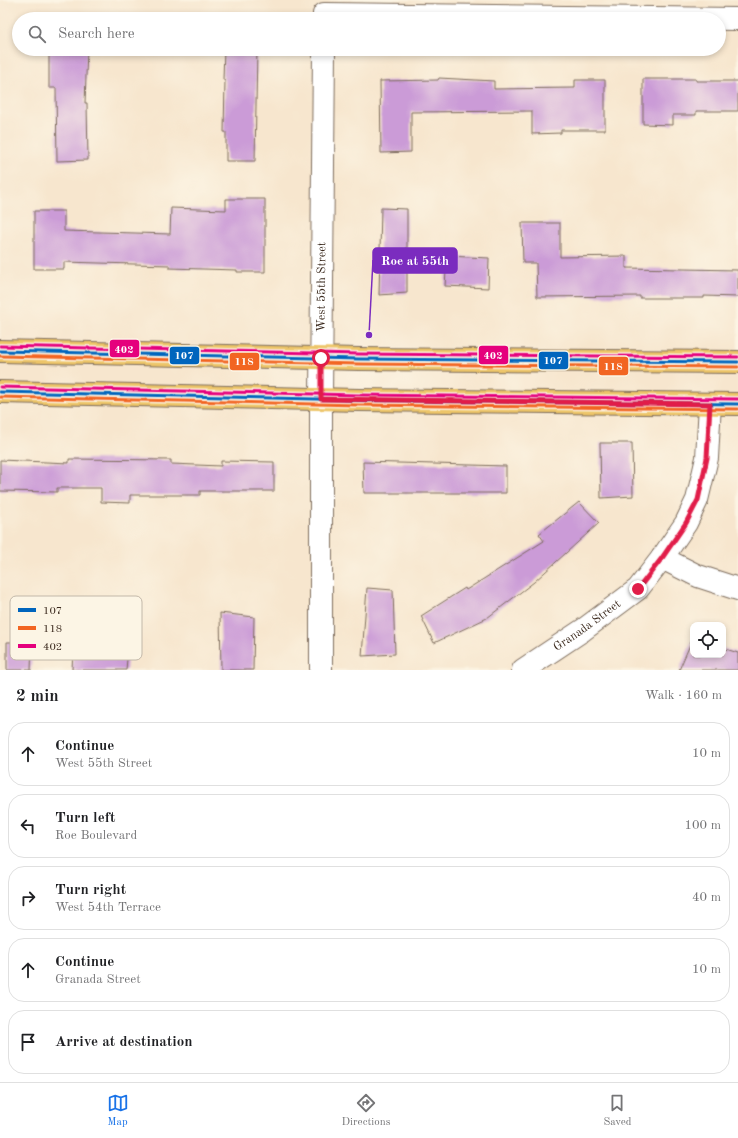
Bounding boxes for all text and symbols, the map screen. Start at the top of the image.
search box [12,12,726,56]
icon: search [26,23,48,45]
text: Search here [58,27,135,42]
street label: West 55th Street [315,242,328,332]
callout: Roe at 55th [373,248,457,273]
text: Roe at 55th [381,255,449,268]
line badge: 402 [109,339,140,358]
text: 402 [114,345,134,356]
line badge: 402 [478,345,509,365]
line badge: 107 [169,346,200,365]
route start [312,349,330,367]
text: 107 [174,351,194,362]
text: 402 [483,351,503,362]
line badge: 107 [538,351,569,370]
line badge: 118 [229,352,260,371]
text: 107 [543,356,563,367]
line badge: 118 [598,356,629,376]
text: 118 [234,357,254,368]
text: 118 [603,362,623,373]
route end [629,580,647,598]
legend [10,596,142,660]
street label: Granada Street [552,598,623,654]
text: 107 [43,606,62,617]
map controls [690,622,726,658]
button: locate [690,622,726,658]
text: 118 [43,624,62,635]
text: 402 [43,642,62,653]
text: 2 min [16,688,59,705]
text: Walk · 160 m [645,689,722,702]
text: Continue [55,739,114,754]
icon: ahead [17,743,39,765]
text: 10 m [692,747,721,760]
text: West 55th Street [55,757,152,770]
text: Turn left [55,811,115,826]
icon: left [17,815,39,837]
text: 100 m [684,819,721,832]
text: Roe Boulevard [55,829,137,842]
text: Turn right [55,883,126,898]
icon: right [17,887,39,909]
text: 40 m [692,891,721,904]
text: West 54th Terrace [55,901,161,914]
text: Continue [55,955,114,970]
icon: ahead [17,959,39,981]
text: 10 m [692,963,721,976]
text: Granada Street [55,973,141,986]
icon: arrive [17,1031,39,1053]
text: Arrive at destination [55,1035,193,1050]
tab: Map [107,1092,129,1130]
tab: Directions [342,1092,390,1130]
tab: Saved [603,1092,631,1130]

